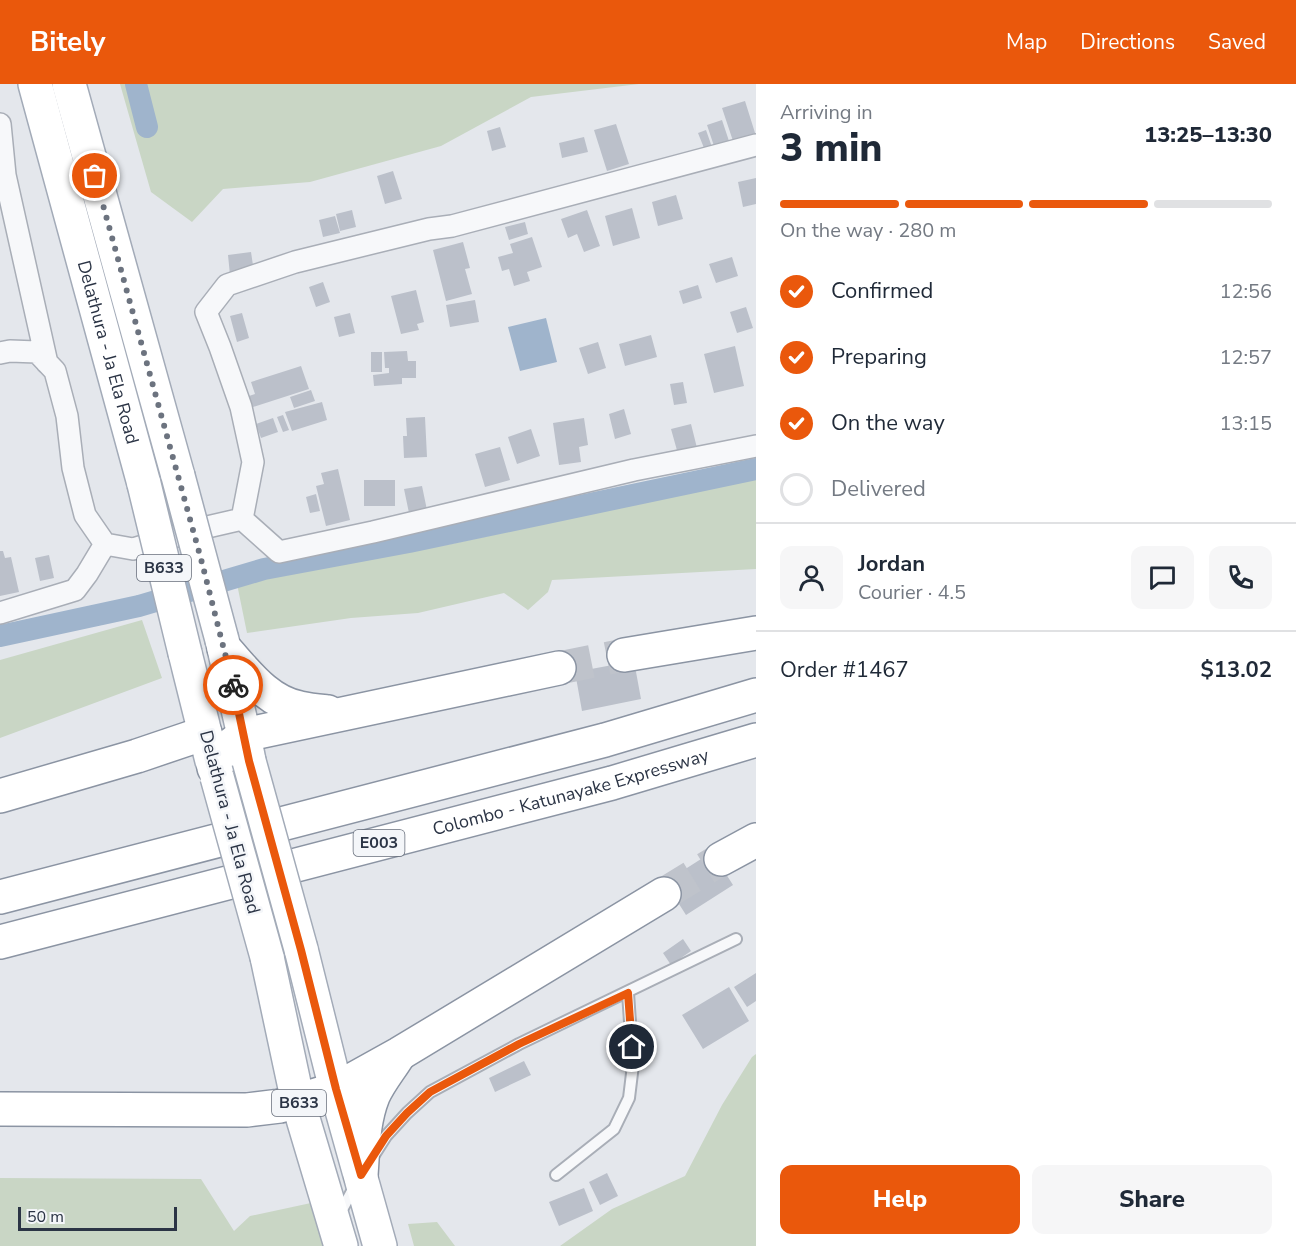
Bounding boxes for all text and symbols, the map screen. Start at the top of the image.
text: Bitely [30,23,106,61]
text: Map [1006,28,1047,56]
text: Directions [1080,28,1175,56]
text: Saved [1208,28,1266,56]
text: Arriving in [780,99,873,126]
text: 13:25–13:30 [1144,120,1272,150]
text: 3 min [780,122,883,175]
pin [69,150,120,201]
icon: bag [78,159,111,192]
text: On the way · 280 m [780,217,956,244]
street label: Delathura - Ja Ela Road [72,258,145,447]
icon: check [780,275,813,308]
text: Confirmed [831,276,933,306]
text: 12:56 [1219,278,1272,305]
icon: check [780,341,813,374]
text: Preparing [831,342,927,372]
text: 12:57 [1219,344,1272,371]
icon: check [780,407,813,440]
text: On the way [831,408,945,438]
text: 13:15 [1219,410,1272,437]
text: Delivered [831,474,926,504]
button: person [780,546,843,609]
button: chat [1131,546,1194,609]
button: phone [1209,546,1272,609]
text: Jordan [858,549,925,579]
road number: B633 [137,555,191,581]
text: Courier · 4.5 [858,579,966,606]
courier [203,655,263,715]
text: Order #1467 [780,655,909,685]
text: $13.02 [1201,655,1272,685]
icon: bike [217,669,250,702]
street label: Delathura - Ja Ela Road [194,728,266,916]
street label: Colombo - Katunayake Expressway [430,743,712,841]
road number: E003 [354,830,404,856]
pin [606,1021,657,1072]
icon: home [615,1030,648,1063]
road number: B633 [272,1090,326,1116]
button: Help [780,1165,1020,1234]
button: Share [1032,1165,1272,1234]
scale bar [18,1204,177,1232]
text: 50 m [27,1206,64,1228]

